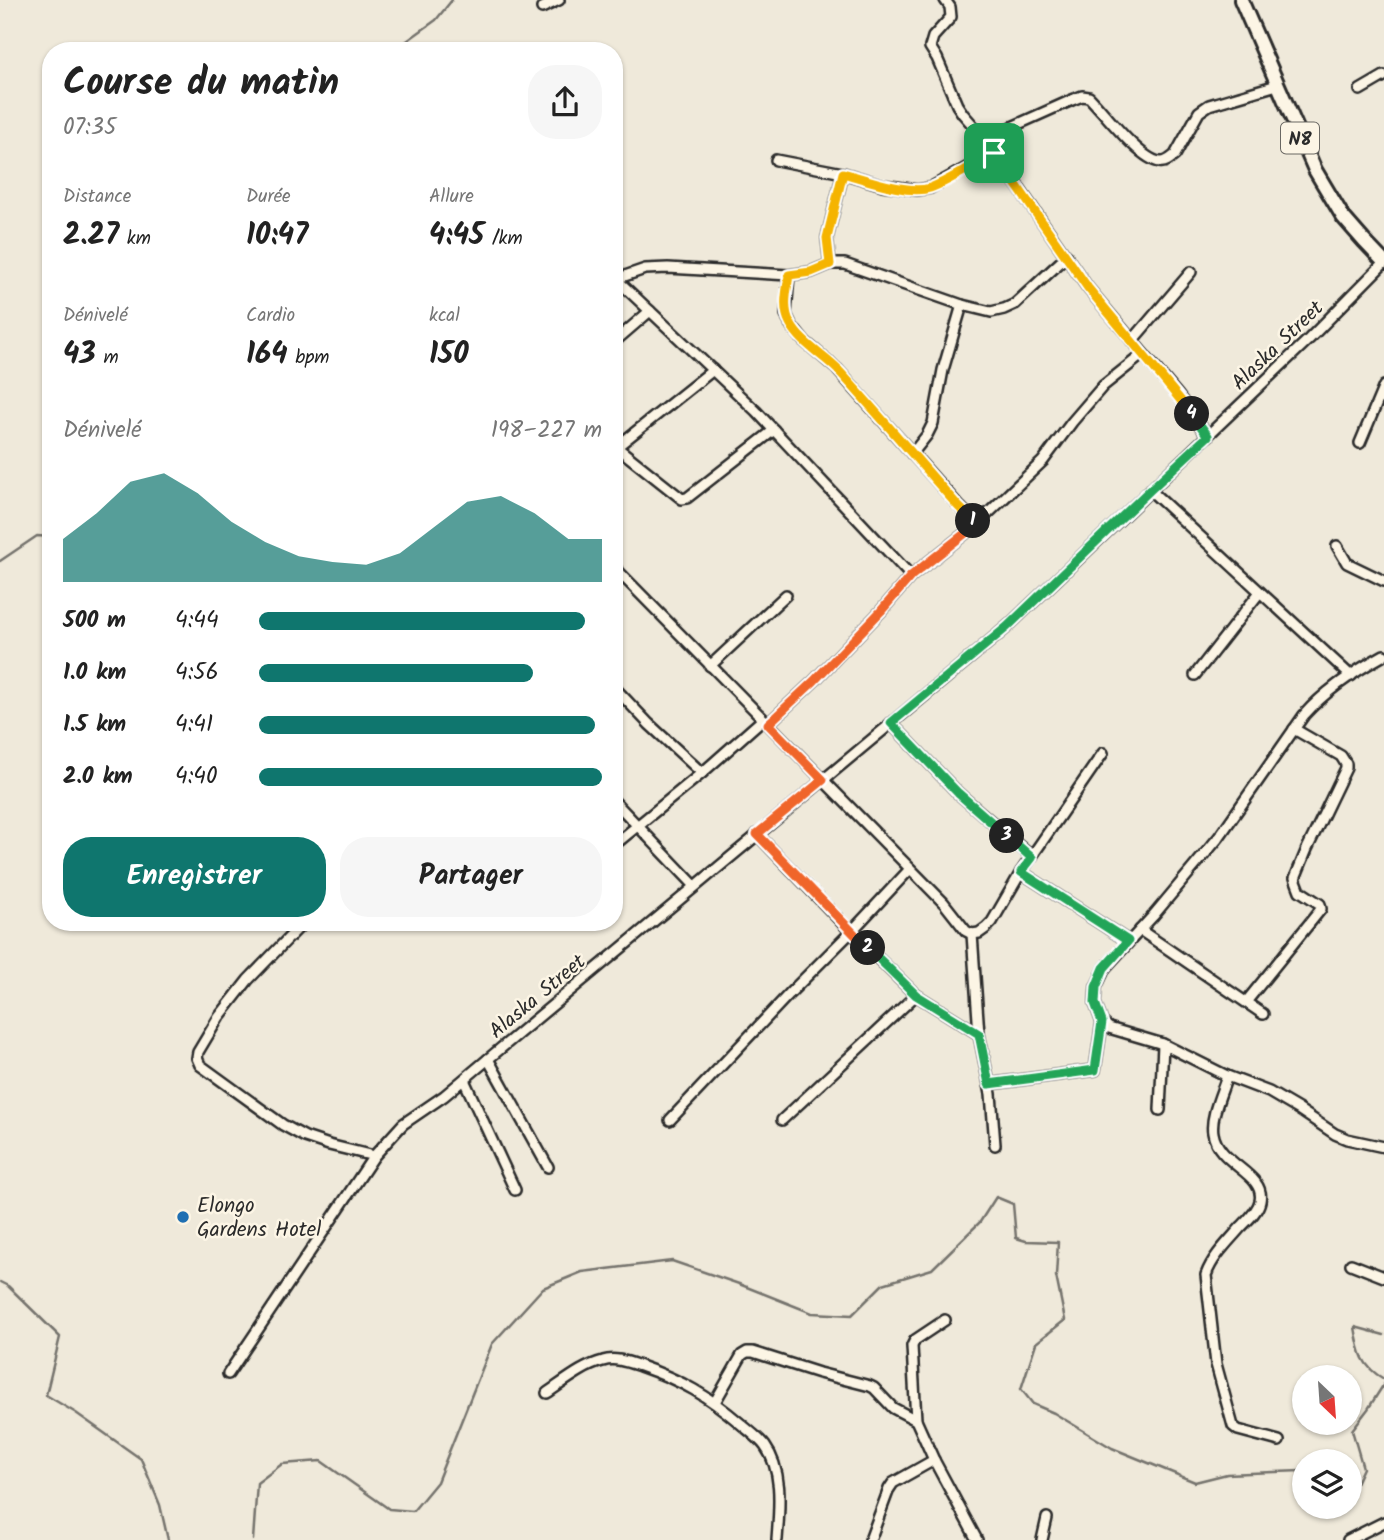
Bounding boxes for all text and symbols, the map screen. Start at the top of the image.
text: Course du matin [63,54,339,114]
button: share [528,65,602,139]
text: 07:35 [63,110,116,146]
road number: N8 [1281,122,1319,154]
pin [964,123,1024,183]
icon: arrive [975,134,1013,172]
text: Distance [63,182,131,212]
text: Durée [246,182,291,212]
text: Allure [429,182,474,212]
text: 2.27 [63,212,119,260]
text: 10:47 [246,212,308,260]
text: 4:45 [429,212,484,260]
text: km [119,224,151,254]
text: /km [484,224,523,254]
street label: Alaska Street [1224,293,1333,399]
text: Dénivelé [63,301,128,331]
text: Cardio [246,301,295,331]
text: kcal [429,301,460,331]
text: 43 [63,331,96,379]
text: 164 [246,331,288,379]
text: 150 [429,331,469,379]
text: m [96,343,119,373]
text: bpm [288,343,329,373]
pin: 4 [1174,396,1210,432]
text: 4 [1186,398,1197,428]
text: Dénivelé [63,413,141,449]
text: 198–227 m [491,413,602,449]
pin: 1 [956,504,990,538]
text: 1 [970,505,975,535]
text: 500 m [63,603,126,639]
text: 4:44 [175,603,219,639]
text: 1.0 km [63,655,126,691]
text: 4:56 [175,655,218,691]
text: 1.5 km [63,707,126,743]
text: 4:41 [175,707,213,743]
text: 2.0 km [63,759,133,795]
text: 4:40 [175,759,218,795]
pin: 3 [990,818,1024,854]
text: 3 [1001,820,1012,850]
button: Enregistrer [63,837,326,917]
button: Partager [340,837,602,917]
pin: 2 [850,930,886,965]
text: 2 [862,932,873,962]
street label: Alaska Street [482,946,594,1048]
place label: Elongo Gardens Hotel [197,1190,321,1247]
marker: Elongo Gardens Hotel [175,1209,191,1225]
north arrow [1292,1365,1362,1435]
map controls [1292,1365,1362,1519]
button: layers [1292,1449,1362,1519]

